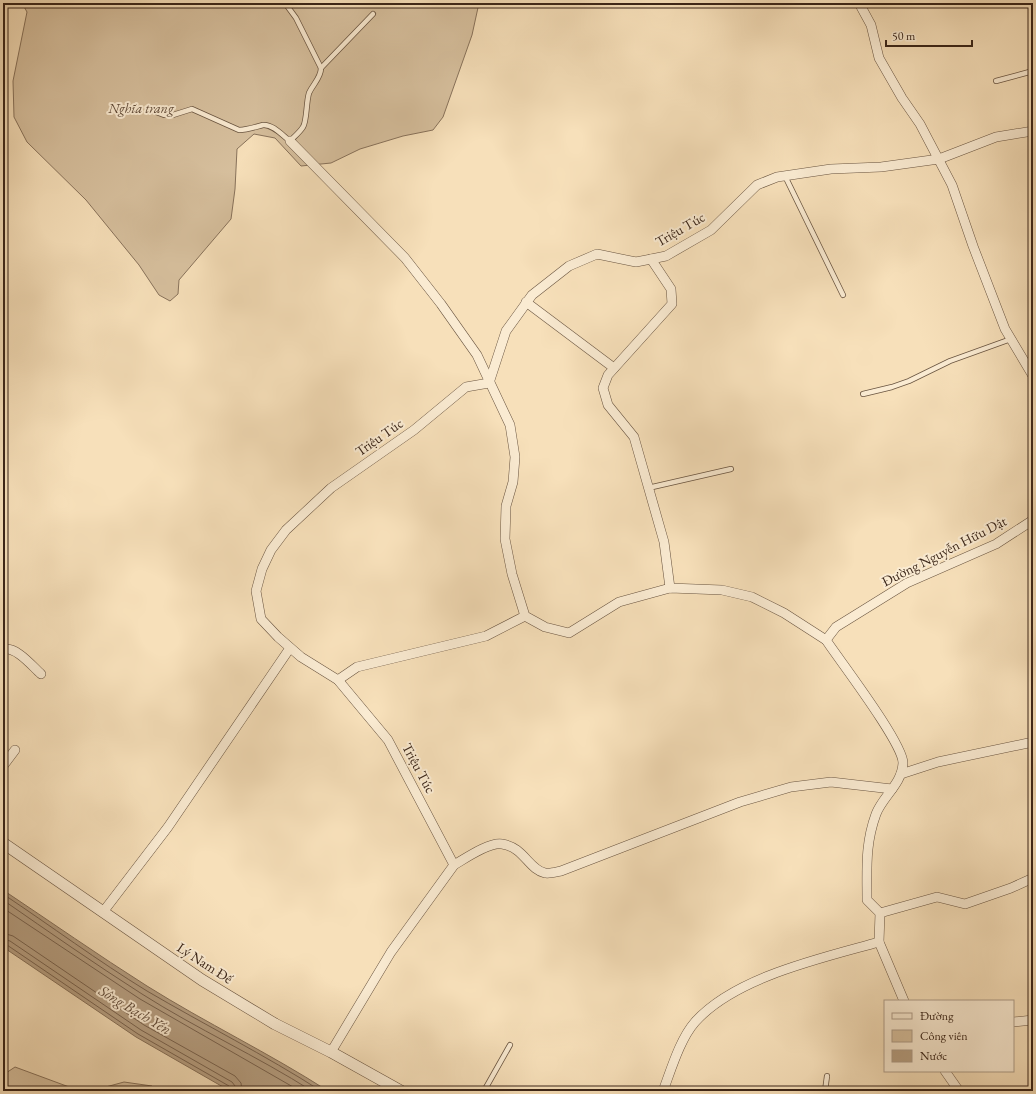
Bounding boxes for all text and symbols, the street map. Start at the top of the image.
scale bar [886,22,972,48]
text: 50 m [892,28,916,44]
park label: Nghĩa trang [107,99,175,117]
street label: Triệu Túc [652,208,708,250]
street label: Triệu Túc [352,414,407,460]
street label: Đường Nguyễn Hữu Dật [879,511,1010,590]
street label: Triệu Túc [398,740,440,796]
street label: Lý Nam Đế [174,938,237,988]
water label: Sông Bạch Yến [95,980,175,1039]
legend [884,1000,1014,1072]
text: Đường [920,1008,954,1024]
text: Công viên [920,1028,968,1044]
text: Nước [920,1048,947,1064]

